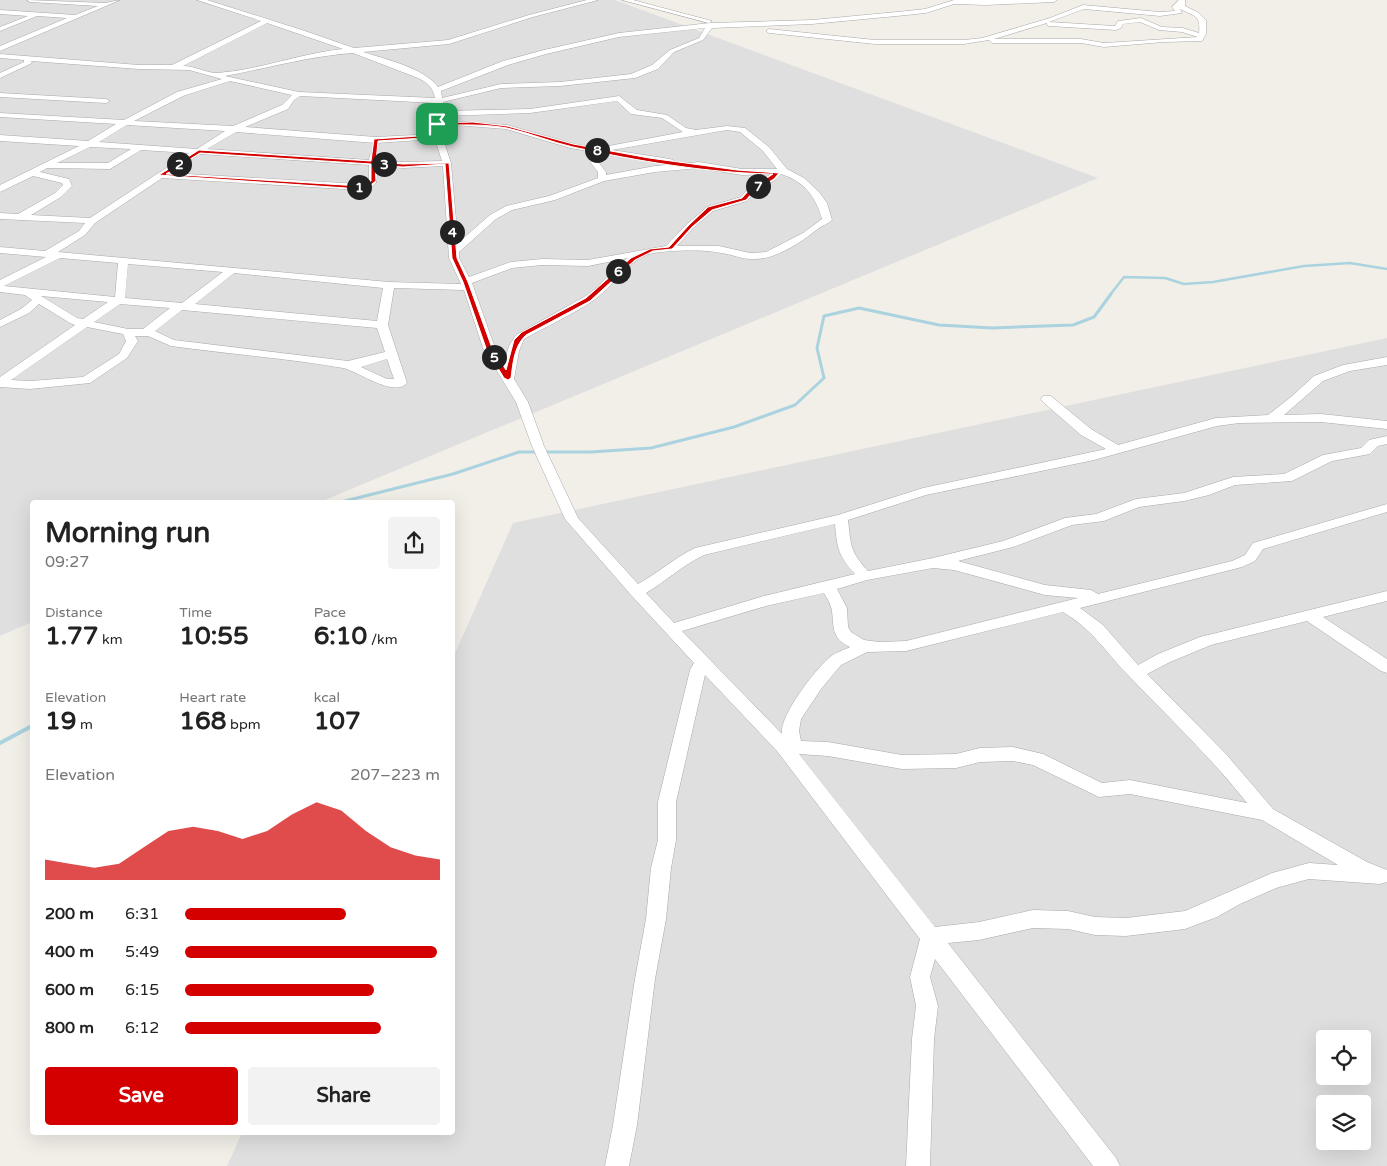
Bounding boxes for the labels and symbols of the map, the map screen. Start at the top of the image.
pin [416,103,458,145]
pin: 8 [584,138,610,162]
pin: 2 [166,152,192,176]
pin: 3 [372,152,396,176]
pin: 1 [346,174,372,200]
pin: 7 [746,174,770,198]
pin: 4 [440,220,464,244]
pin: 6 [606,258,630,284]
pin: 5 [482,344,506,370]

